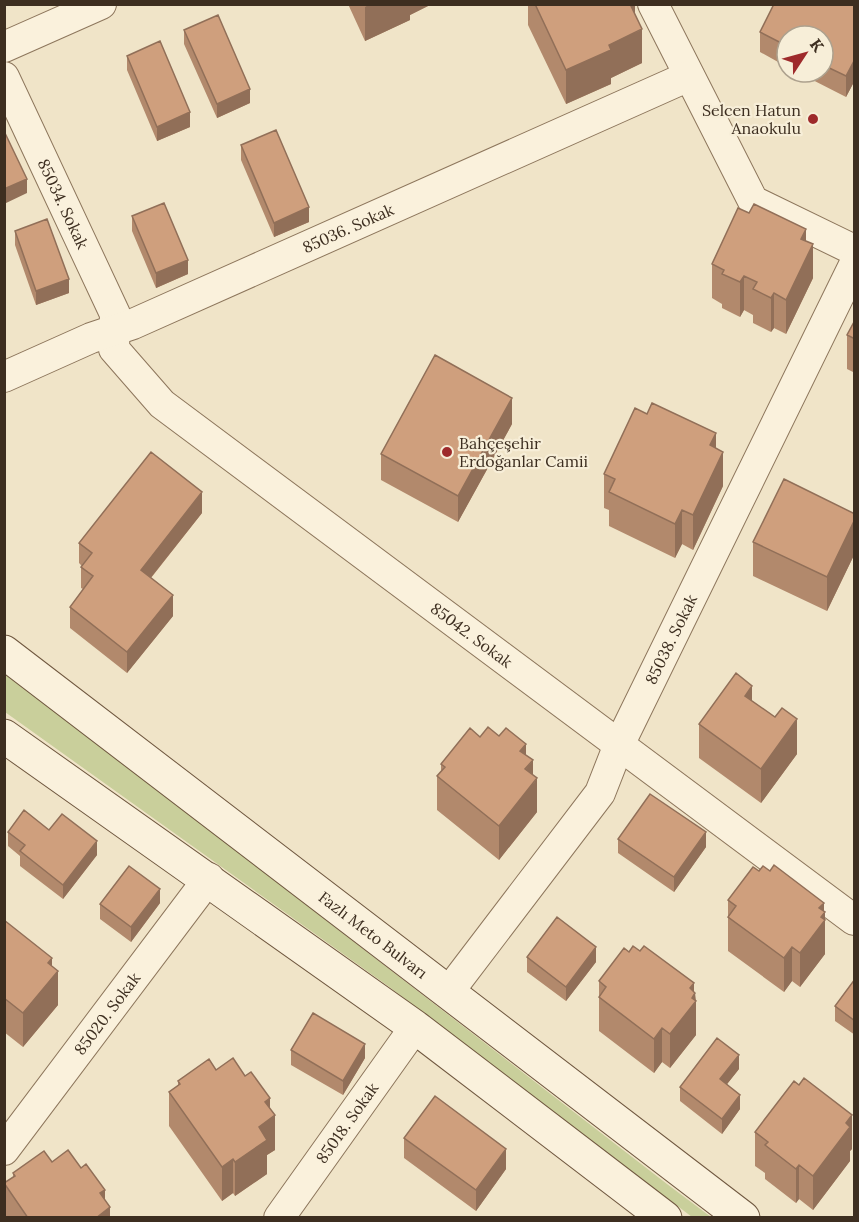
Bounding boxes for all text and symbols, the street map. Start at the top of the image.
north arrow [775,24,835,84]
text: K [806,35,829,56]
place label: Selcen Hatun Anaokulu [702,100,801,138]
marker: Selcen Hatun Anaokulu [806,112,820,126]
street label: 85034. Sokak [34,155,93,252]
street label: 85036. Sokak [299,199,397,257]
place label: Bahçeşehir Erdoğanlar Camii [459,433,588,471]
marker: Bahçeşehir Erdoğanlar Camii [440,445,454,459]
street label: 85038. Sokak [640,591,701,687]
street label: 85042. Sokak [427,598,517,672]
street label: Fazlı Meto Bulvarı [315,887,432,983]
street label: 85020. Sokak [69,968,145,1059]
street label: 85018. Sokak [311,1078,383,1167]

